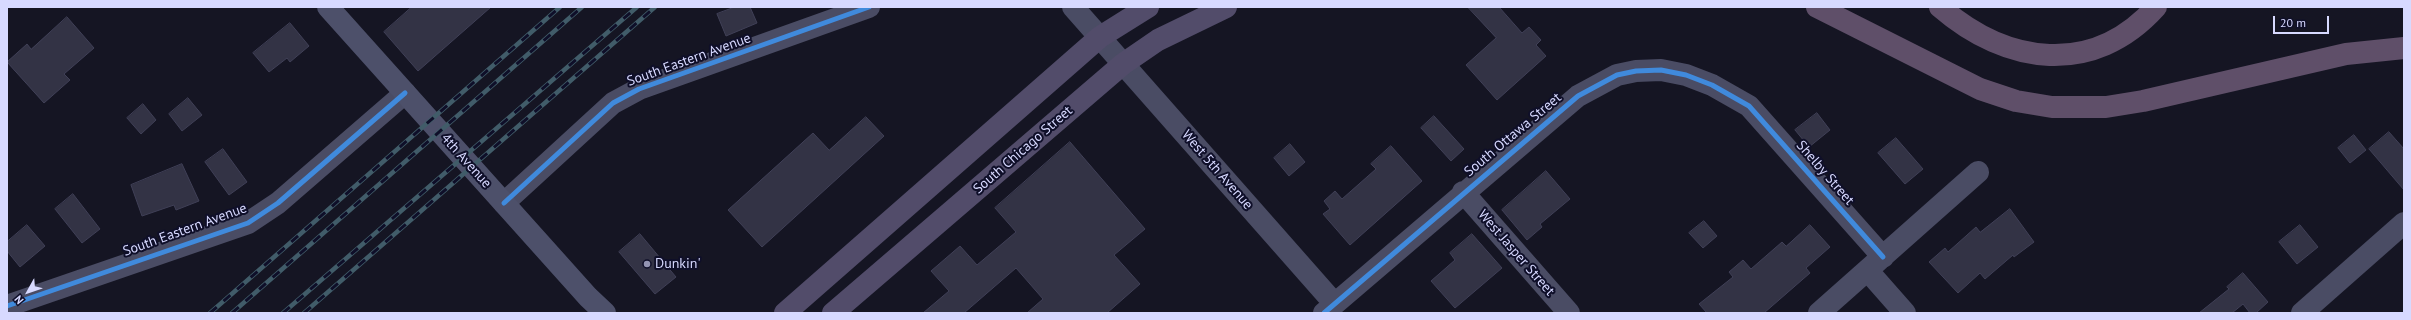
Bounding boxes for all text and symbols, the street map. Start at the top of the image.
scale bar [2275,8,2331,34]
text: 20 m [2280,15,2306,30]
street label: South Eastern Avenue [625,30,753,90]
street label: South Ottawa Street [1461,90,1565,180]
street label: South Chicago Street [970,102,1076,198]
street label: West 5th Avenue [1178,127,1256,213]
street label: 4th Avenue [437,130,495,192]
street label: Shelby Street [1793,137,1857,209]
street label: South Eastern Avenue [121,200,249,260]
street label: West Jasper Street [1474,207,1558,299]
place label: Dunkin' [655,256,701,272]
marker: Dunkin' [642,259,652,269]
north arrow [8,272,48,312]
text: N [11,292,26,307]

